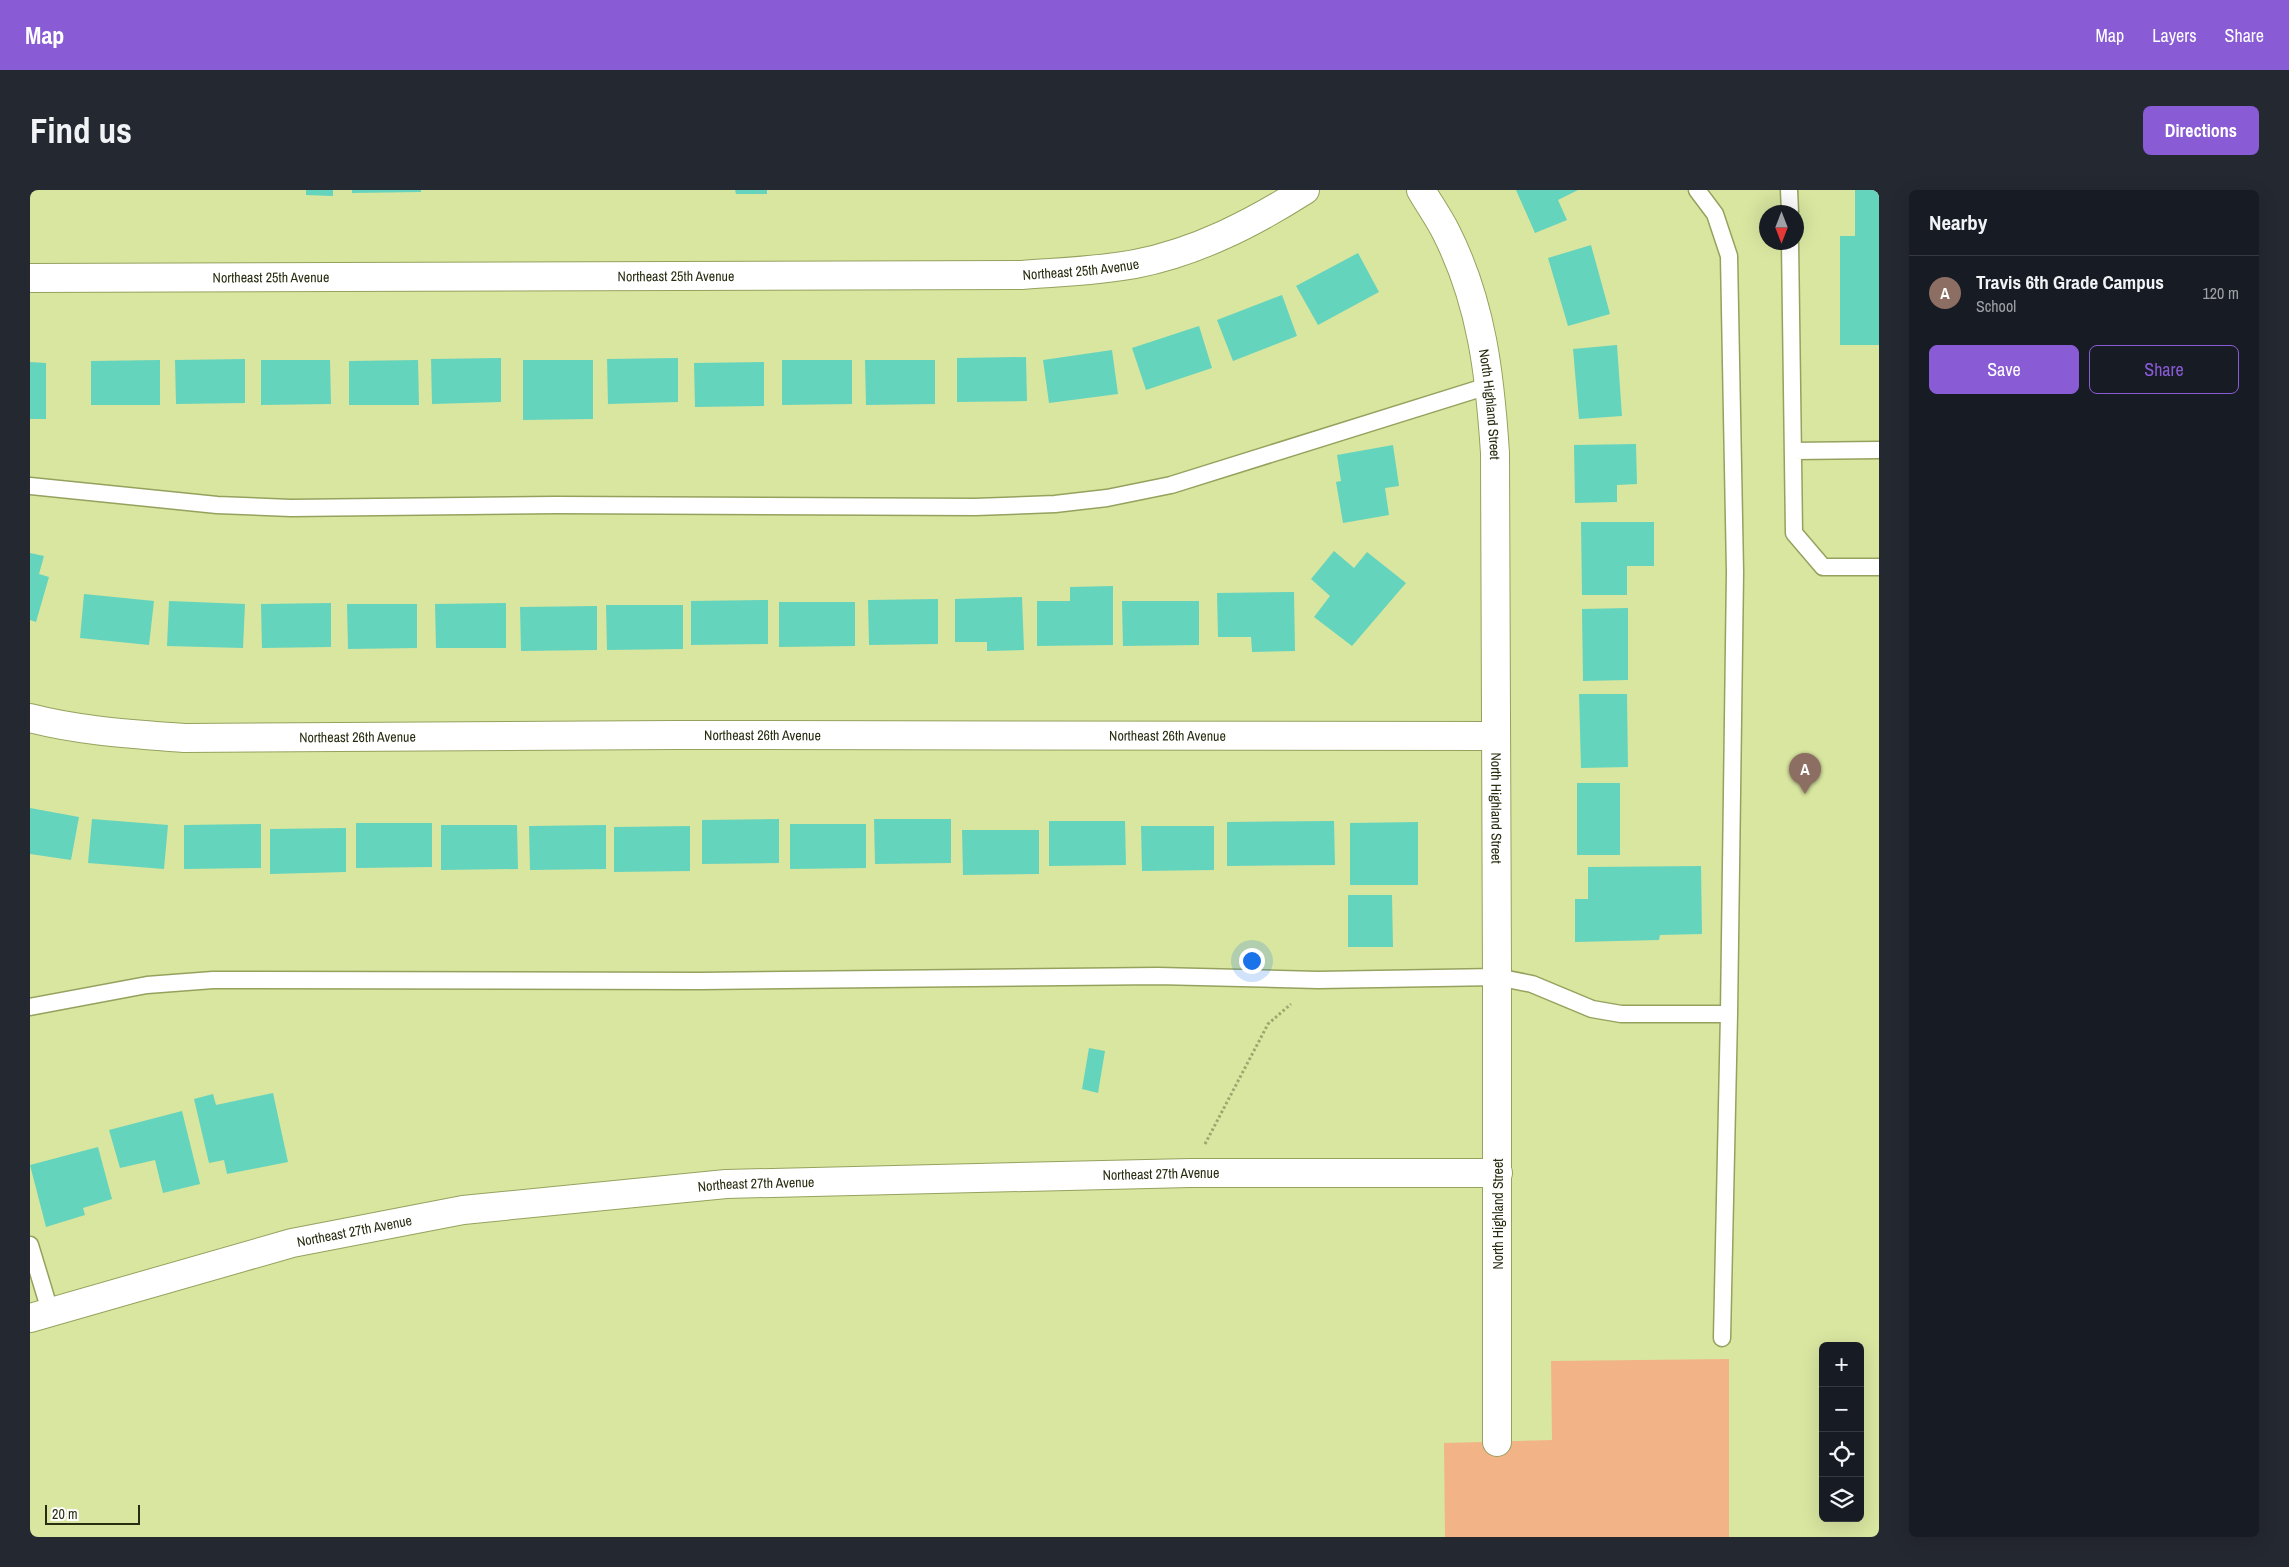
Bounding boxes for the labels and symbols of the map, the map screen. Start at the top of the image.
north arrow [1759,205,1804,250]
street label: Northeast 25th Avenue [1022,254,1140,284]
street label: Northeast 25th Avenue [618,267,734,285]
street label: Northeast 25th Avenue [213,268,329,286]
street label: North Highland Street [1475,348,1504,460]
street label: Northeast 26th Avenue [704,726,821,744]
street label: Northeast 26th Avenue [1109,727,1226,745]
street label: Northeast 26th Avenue [299,728,416,746]
street label: North Highland Street [1487,752,1506,864]
pin: A [1789,753,1821,794]
your location [1239,948,1265,974]
street label: North Highland Street [1489,1158,1507,1270]
street label: Northeast 27th Avenue [1102,1164,1219,1184]
street label: Northeast 27th Avenue [697,1173,815,1196]
street label: Northeast 27th Avenue [295,1211,413,1251]
scale bar [45,1502,140,1525]

